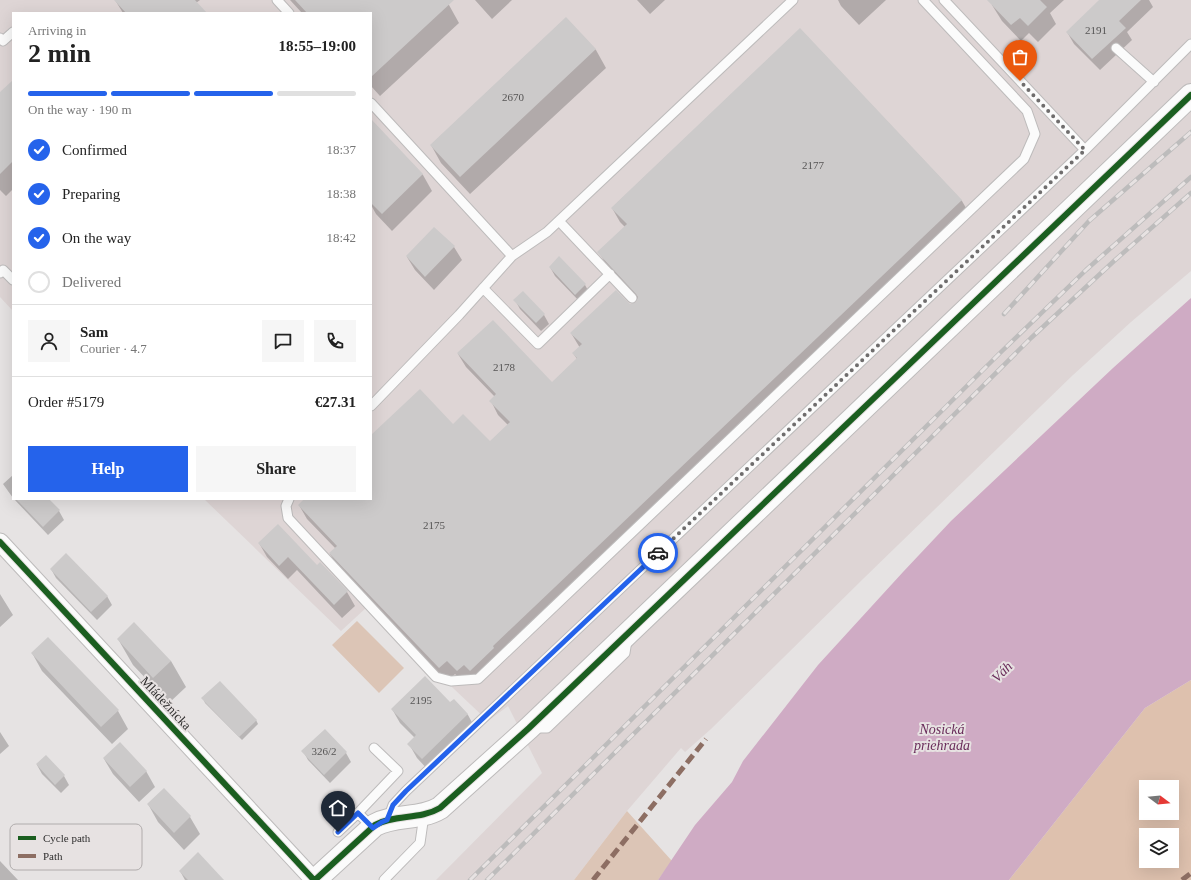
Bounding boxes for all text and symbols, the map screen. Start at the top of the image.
text: Arriving in [28,23,86,38]
house number: 2191 [1085,24,1107,36]
text: 18:55–19:00 [279,38,356,54]
text: 2 min [28,39,91,68]
pin [1003,40,1037,81]
icon: bag [1009,46,1031,68]
house number: 2670 [502,91,525,103]
text: On the way · 190 m [28,102,132,117]
icon: check [28,139,50,161]
text: Confirmed [62,142,127,158]
text: 18:37 [326,142,356,157]
house number: 2177 [802,159,825,171]
icon: check [28,183,50,205]
text: Preparing [62,186,120,202]
text: 18:38 [326,186,356,201]
icon: check [28,227,50,249]
text: On the way [62,230,131,246]
text: 18:42 [326,230,356,245]
text: Delivered [62,274,121,290]
button: person [28,320,70,362]
button: chat [262,320,304,362]
button: phone [314,320,356,362]
text: Sam [80,324,108,340]
text: Courier · 4.7 [80,341,147,356]
house number: 2178 [493,361,516,373]
text: Order #5179 [28,394,104,410]
text: €27.31 [315,394,356,410]
button: Help [28,446,188,492]
button: Share [196,446,356,492]
house number: 2175 [423,519,446,531]
courier [638,533,678,573]
icon: car [647,542,669,564]
water label: Váh [989,659,1015,685]
street label: Mládežnícka [138,673,195,733]
house number: 2195 [410,694,433,706]
water label: Nosická priehrada [913,722,970,753]
house number: 326/2 [311,745,337,757]
north arrow [1139,780,1179,820]
map controls [1139,780,1179,868]
pin [321,791,355,832]
icon: home [327,797,349,819]
legend [10,824,142,870]
button: layers [1139,828,1179,868]
text: Cycle path [43,832,91,844]
text: Path [43,850,63,862]

